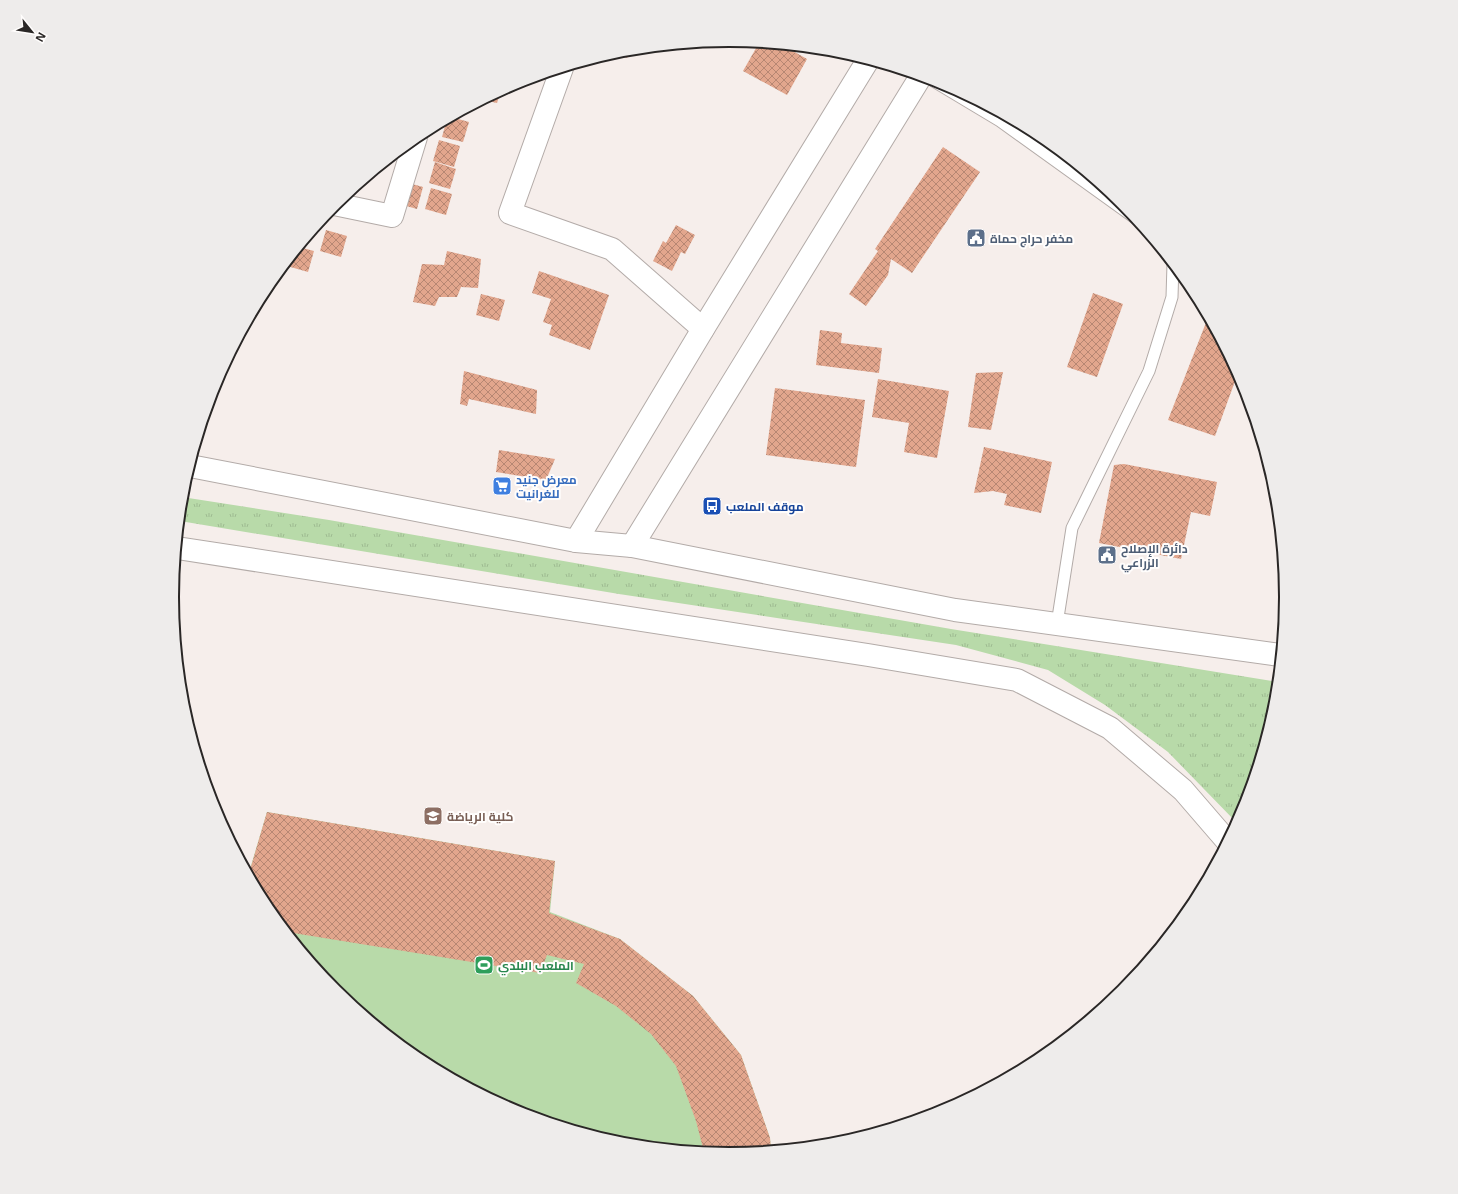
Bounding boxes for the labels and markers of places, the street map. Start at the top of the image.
public building icon: مخفر حراج حماة [965,227,987,249]
place label: مخفر حراج حماة [990,230,1073,248]
place label: معرض جنيد للغرانيت [516,471,577,502]
supermarket icon: معرض جنيد للغرانيت [491,475,513,497]
bus stop icon: موقف الملعب [701,495,723,517]
place label: موقف الملعب [726,498,804,515]
place label: دائرة الإصلاح الزراعي [1121,540,1188,573]
public building icon: دائرة الإصلاح الزراعي [1096,544,1118,566]
school or university icon: كلية الرياضة [422,805,444,827]
place label: كلية الرياضة [447,808,513,825]
sports icon: الملعب البلدي [473,954,495,976]
place label: الملعب البلدي [498,957,574,976]

